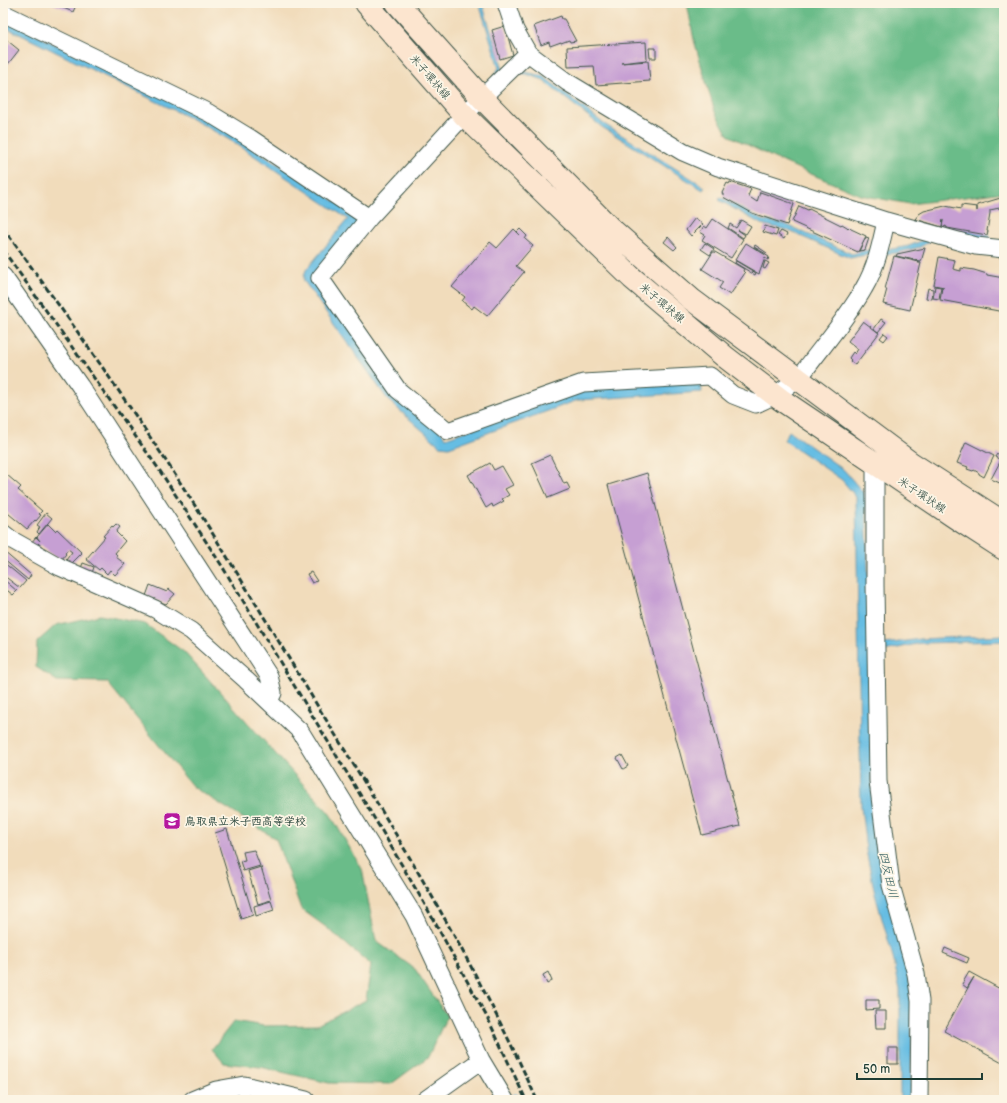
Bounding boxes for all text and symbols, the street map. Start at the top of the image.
street label: 米子環状線 [407,52,453,102]
street label: 米子環状線 [637,280,687,326]
street label: 米子環状線 [896,474,948,516]
school or university icon: 鳥取県立米子西高等学校 [162,811,182,831]
place label: 鳥取県立米子西高等学校 [185,815,306,828]
water label: 四反田川 [875,850,901,900]
scale bar [857,1055,982,1081]
text: 50 m [863,1062,890,1077]

